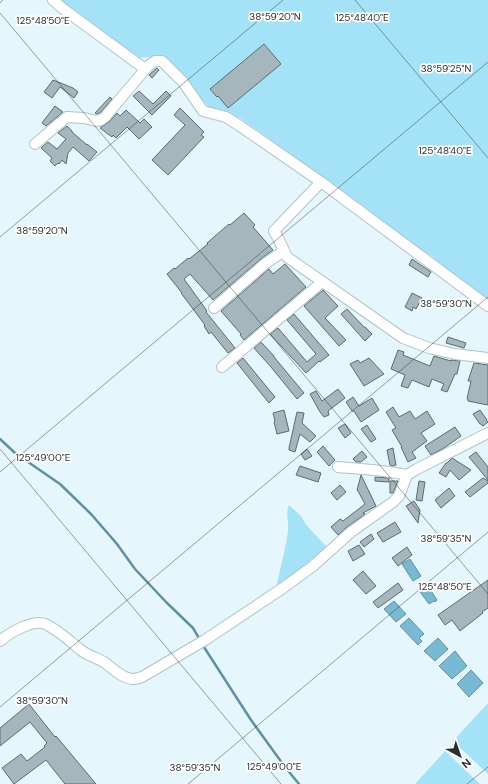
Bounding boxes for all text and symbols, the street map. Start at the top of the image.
text: 38°59'20"N [249,10,301,23]
text: 125°48'40"E [335,11,389,24]
text: 125°48'50"E [16,14,70,27]
text: 38°59'25"N [421,62,471,75]
text: 125°48'40"E [418,144,472,157]
text: 38°59'20"N [16,224,68,237]
text: 38°59'30"N [420,297,472,310]
text: 125°49'00"E [16,451,71,464]
text: 38°59'35"N [421,532,471,545]
text: 125°48'50"E [418,580,472,593]
text: 38°59'30"N [16,694,68,707]
north arrow [440,736,480,776]
text: N [459,756,474,772]
text: 125°49'00"E [247,760,302,773]
text: 38°59'35"N [170,761,220,774]

